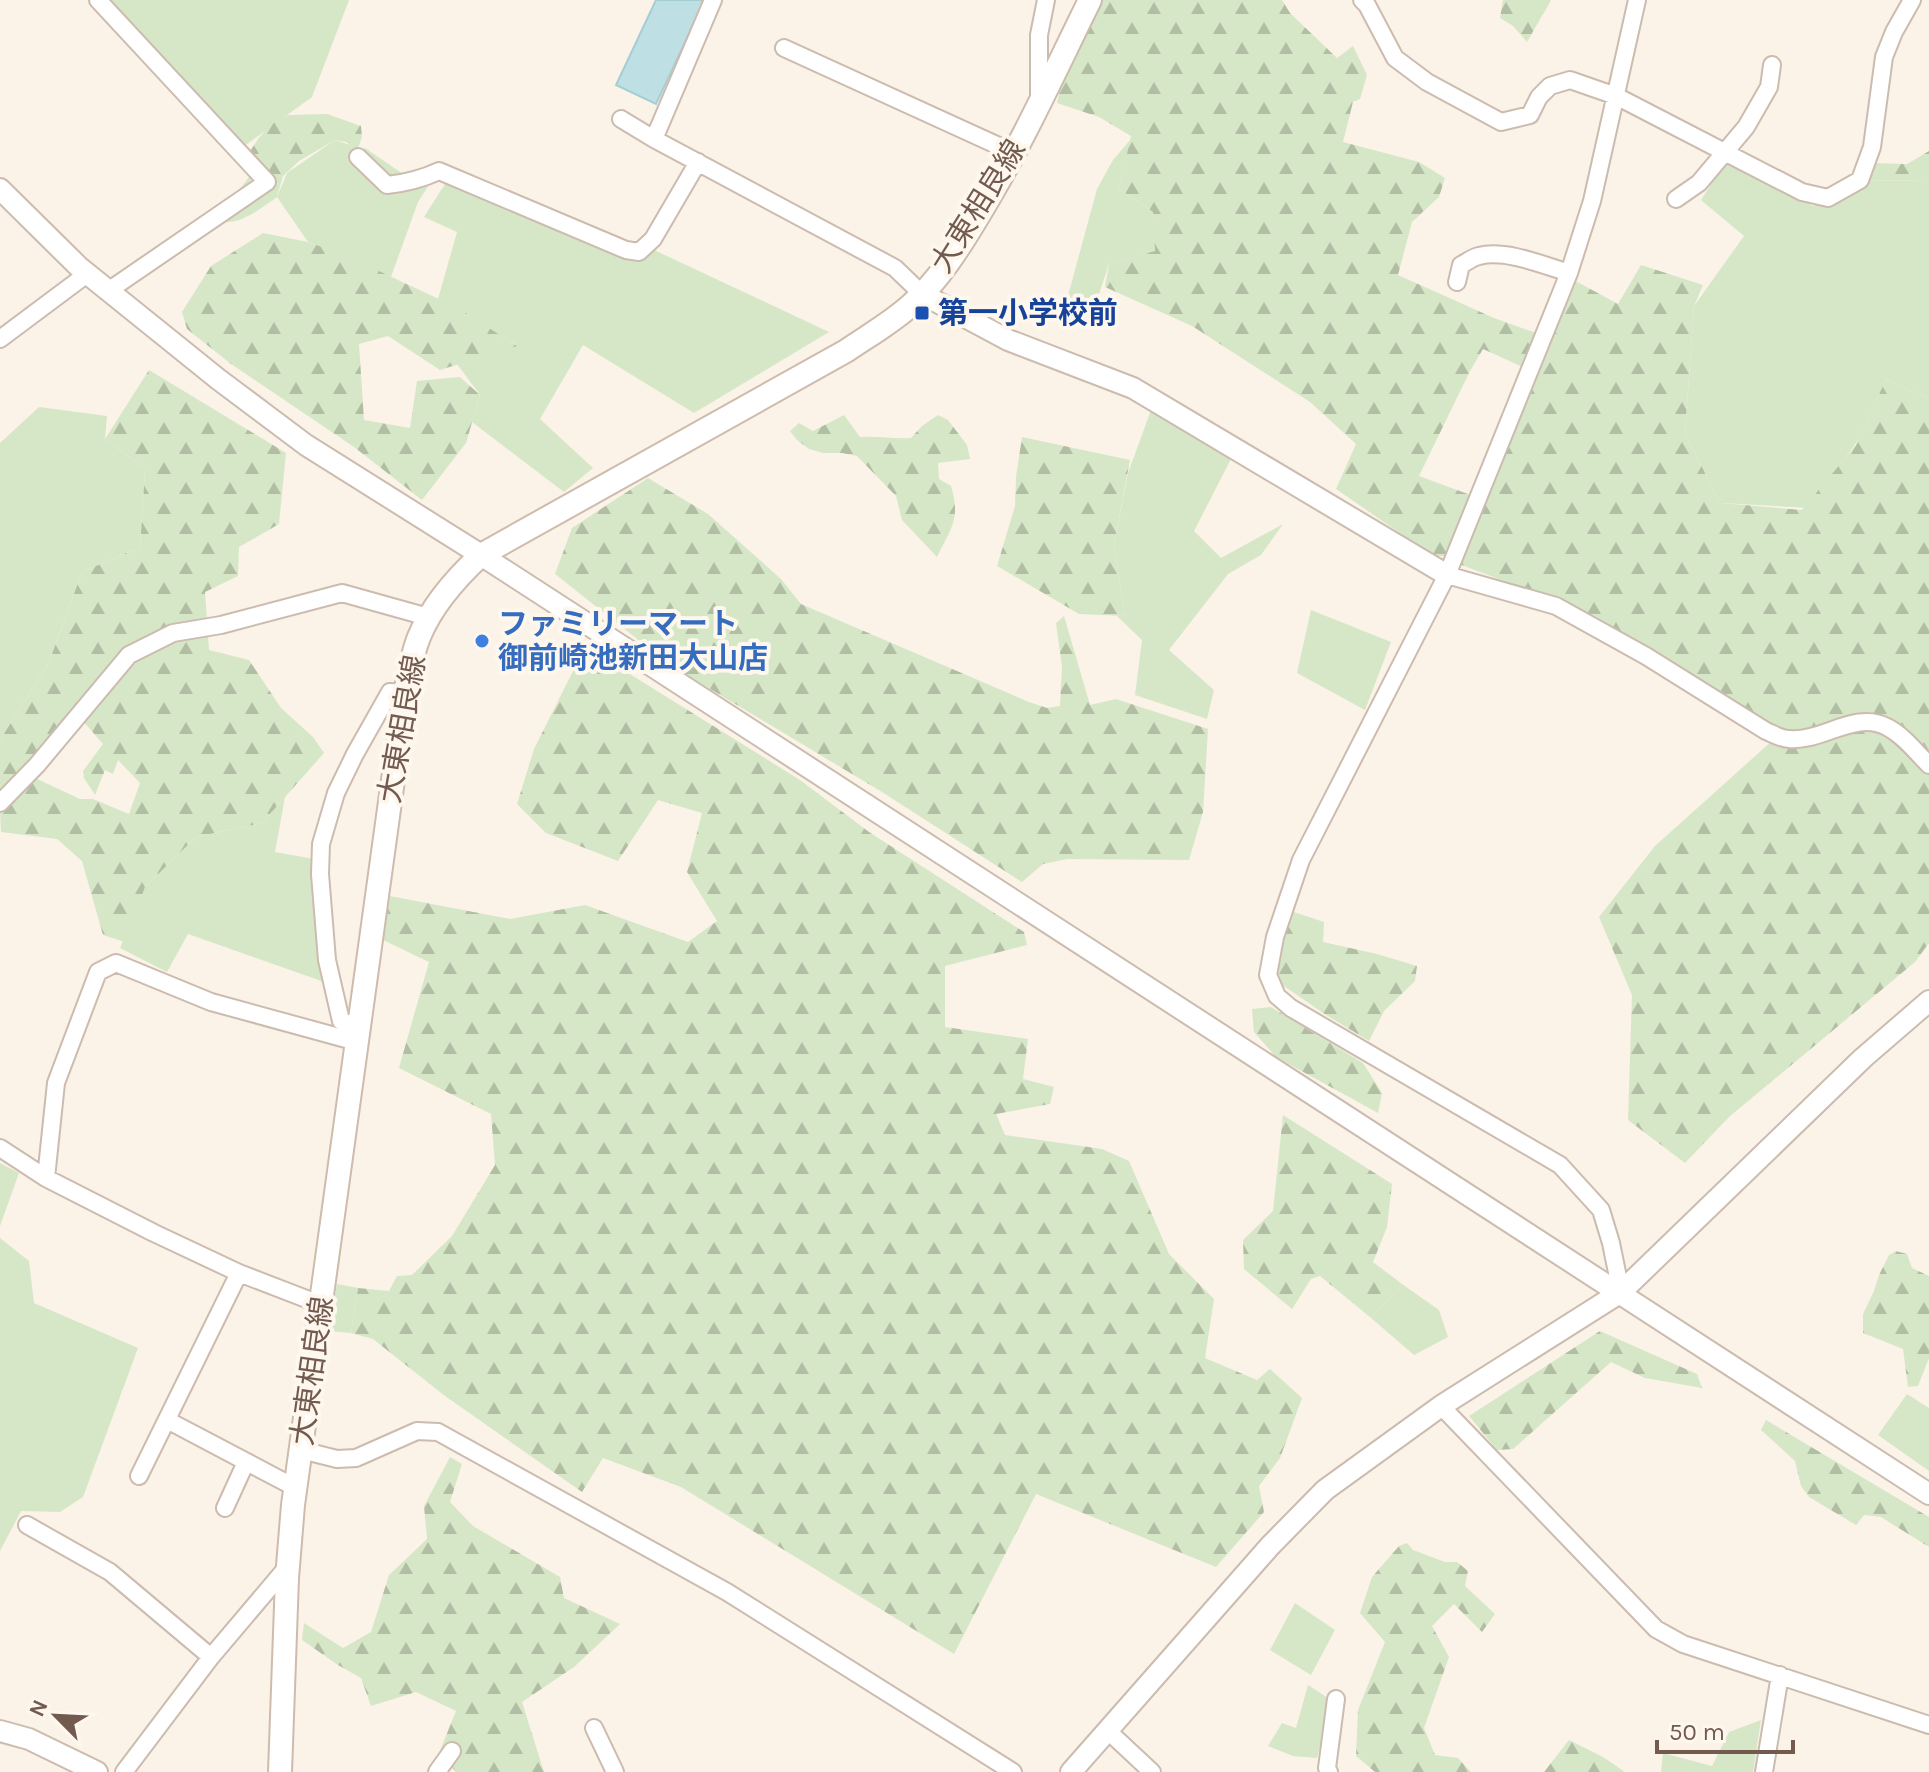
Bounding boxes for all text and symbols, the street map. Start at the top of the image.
street label: 大東相良線 [923,133,1033,279]
place label: 第一小学校前 [938,295,1118,331]
marker: 第一小学校前 [913,304,931,322]
place label: ファミリーマート 御前崎池新田大山店 [498,606,768,676]
marker: ファミリーマート 御前崎池新田大山店 [473,632,491,650]
street label: 大東相良線 [371,652,433,806]
street label: 大東相良線 [284,1294,340,1448]
north arrow [16,1676,96,1756]
text: N [24,1696,54,1721]
scale bar [1657,1704,1793,1754]
text: 50 m [1669,1718,1725,1746]

